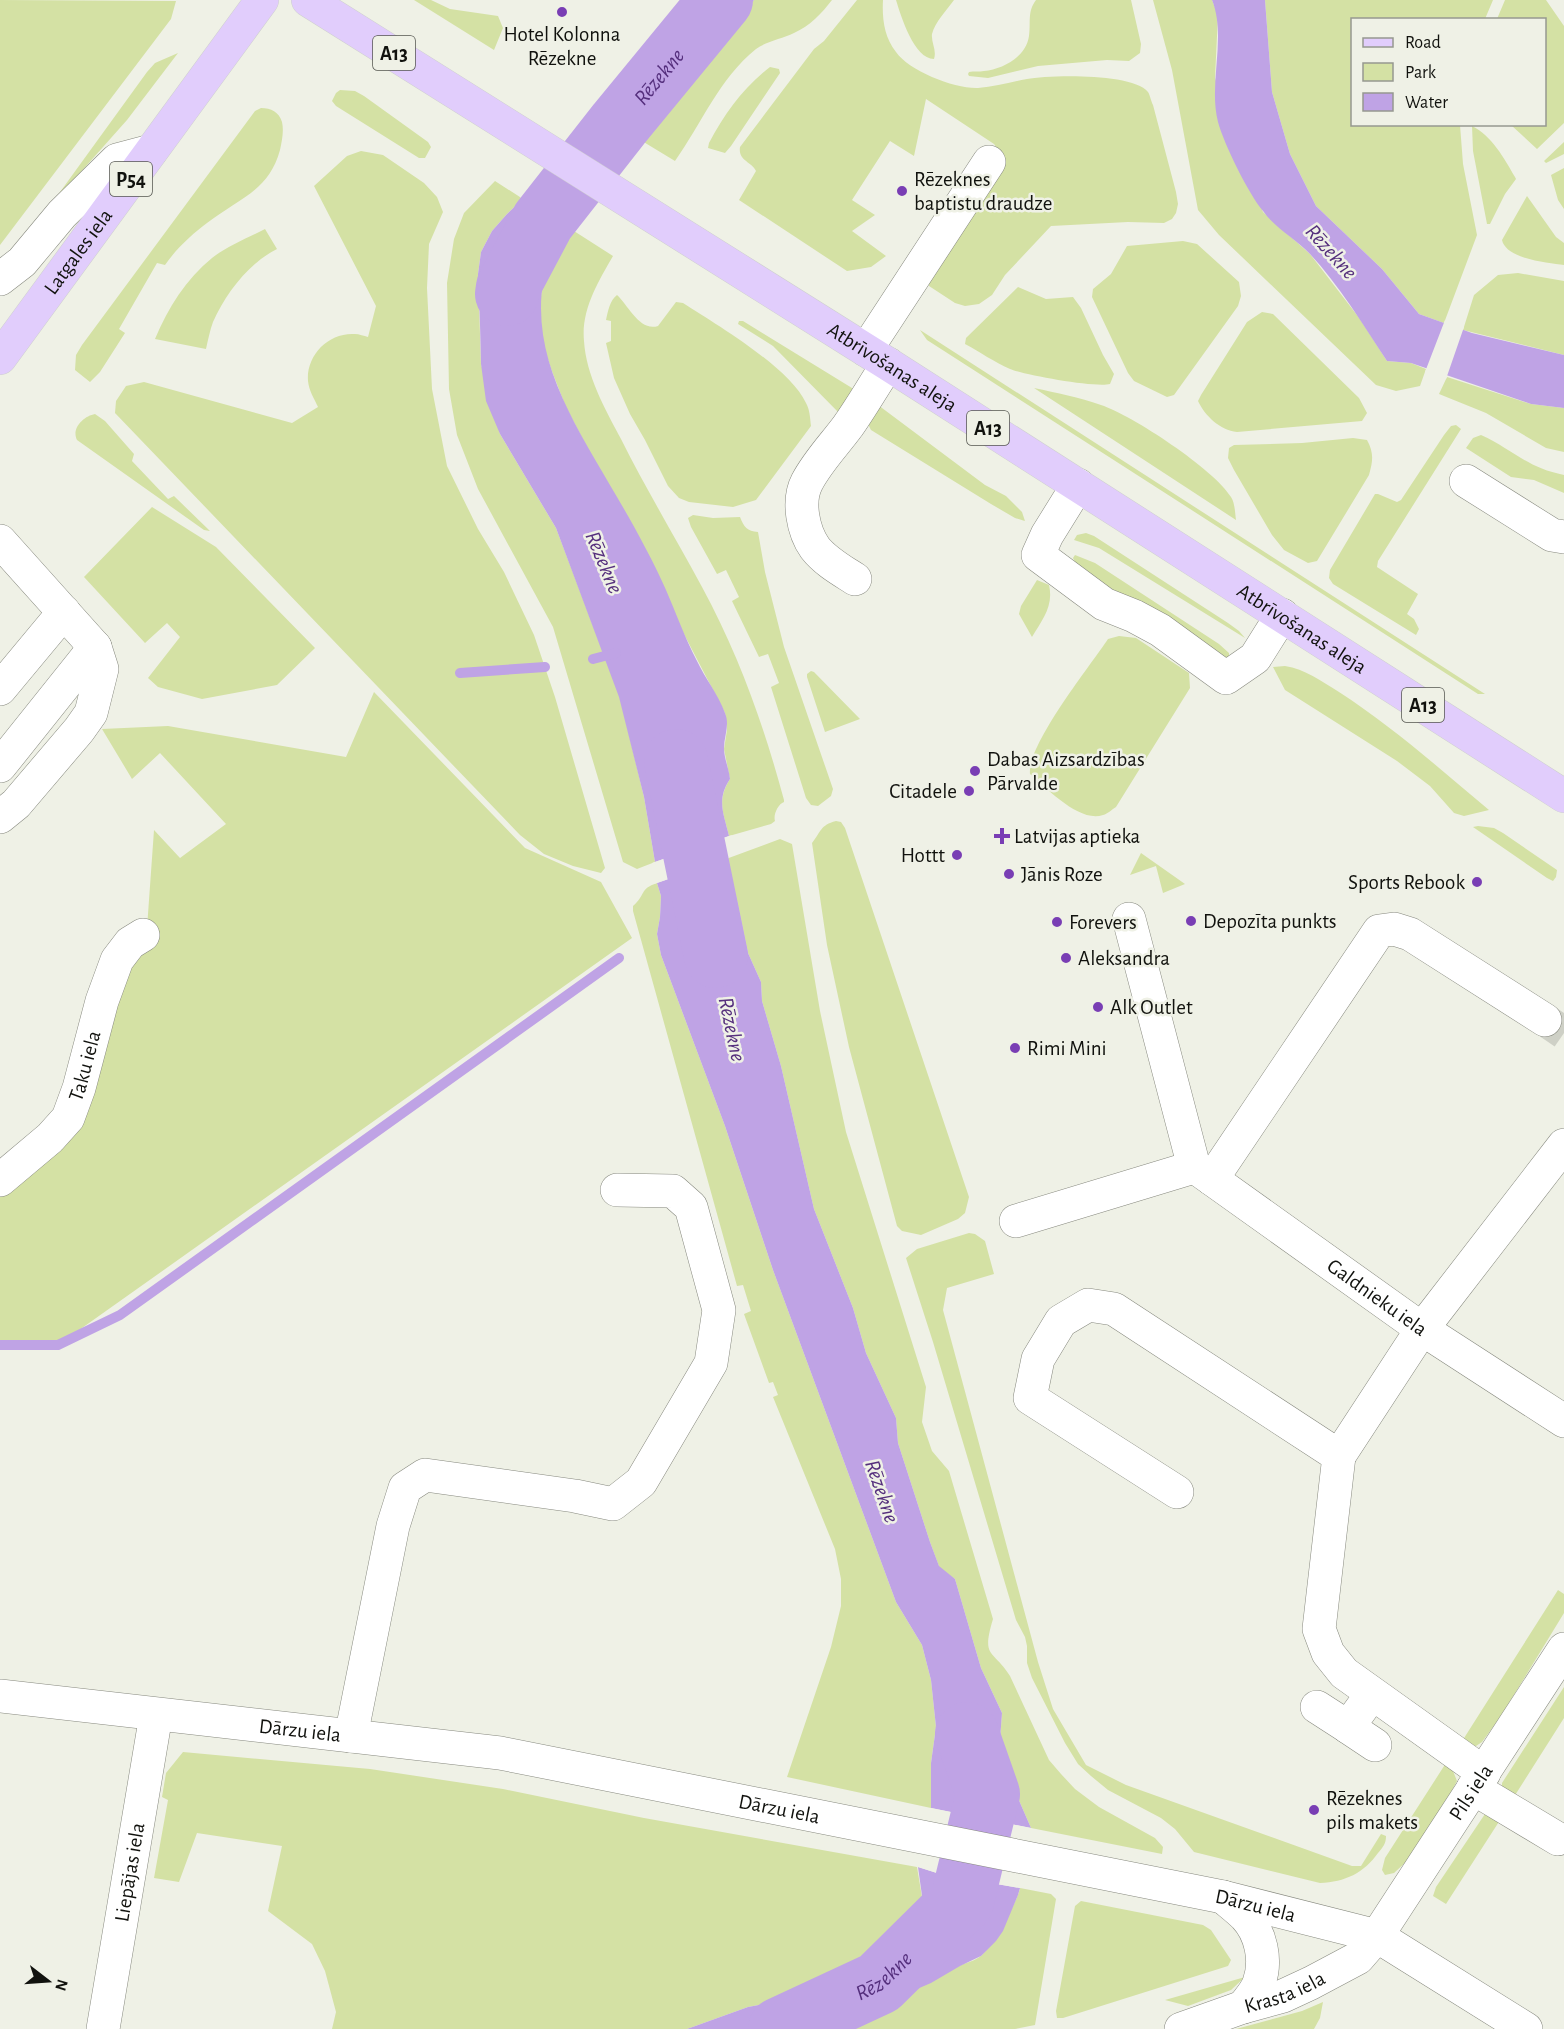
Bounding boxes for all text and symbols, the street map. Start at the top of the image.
marker: Hotel Kolonna Rēzekne [555,5,569,19]
legend [1351,18,1546,126]
place label: Hotel Kolonna Rēzekne [504,24,621,69]
text: Road [1405,34,1441,52]
road number: A13 [373,36,415,70]
water label: Rēzekne [630,45,688,109]
text: Park [1405,64,1437,82]
text: Water [1405,94,1448,112]
road number: P54 [110,162,152,196]
place label: Rēzeknes baptistu draudze [914,169,1052,214]
marker: Rēzeknes baptistu draudze [895,184,909,198]
street label: Latgales iela [40,205,117,298]
water label: Rēzekne [1301,220,1361,283]
street label: Atbrīvošanas aleja [824,319,961,416]
road number: A13 [967,411,1009,445]
water label: Rēzekne [581,528,627,597]
street label: Atbrīvošanas aleja [1233,580,1370,678]
road number: A13 [1402,688,1444,722]
place label: Dabas Aizsardzības Pārvalde [987,749,1145,794]
marker: Dabas Aizsardzības Pārvalde [968,764,982,778]
place label: Citadele [889,781,957,802]
marker: Citadele [962,784,976,798]
place label: Latvijas aptieka [1014,826,1141,847]
marker: Latvijas aptieka [995,829,1009,843]
place label: Hottt [901,845,945,866]
marker: Hottt [950,848,964,862]
place label: Jānis Roze [1021,864,1103,885]
marker: Jānis Roze [1002,867,1016,881]
place label: Sports Rebook [1348,872,1465,893]
marker: Sports Rebook [1470,875,1484,889]
place label: Depozīta punkts [1203,911,1337,932]
place label: Forevers [1069,912,1137,933]
marker: Depozīta punkts [1184,914,1198,928]
marker: Forevers [1050,915,1064,929]
place label: Aleksandra [1078,948,1170,969]
marker: Aleksandra [1059,951,1073,965]
water label: Rēzekne [714,995,750,1063]
place label: Alk Outlet [1110,997,1193,1018]
marker: Alk Outlet [1091,1000,1105,1014]
street label: Taku iela [65,1028,105,1104]
place label: Rimi Mini [1027,1038,1107,1059]
marker: Rimi Mini [1008,1041,1022,1055]
street label: Galdnieku iela [1323,1255,1431,1340]
water label: Rēzekne [861,1457,903,1526]
street label: Dārzu iela [258,1716,342,1746]
street label: Pils iela [1445,1761,1497,1824]
place label: Rēzeknes pils makets [1326,1788,1418,1833]
street label: Dārzu iela [737,1791,822,1828]
marker: Rēzeknes pils makets [1307,1803,1321,1817]
street label: Liepājas iela [111,1821,149,1923]
street label: Dārzu iela [1213,1886,1298,1926]
water label: Rēzekne [852,1947,916,2004]
north arrow [18,1951,78,2011]
street label: Krasta iela [1242,1967,1329,2017]
text: N [52,1977,71,1993]

